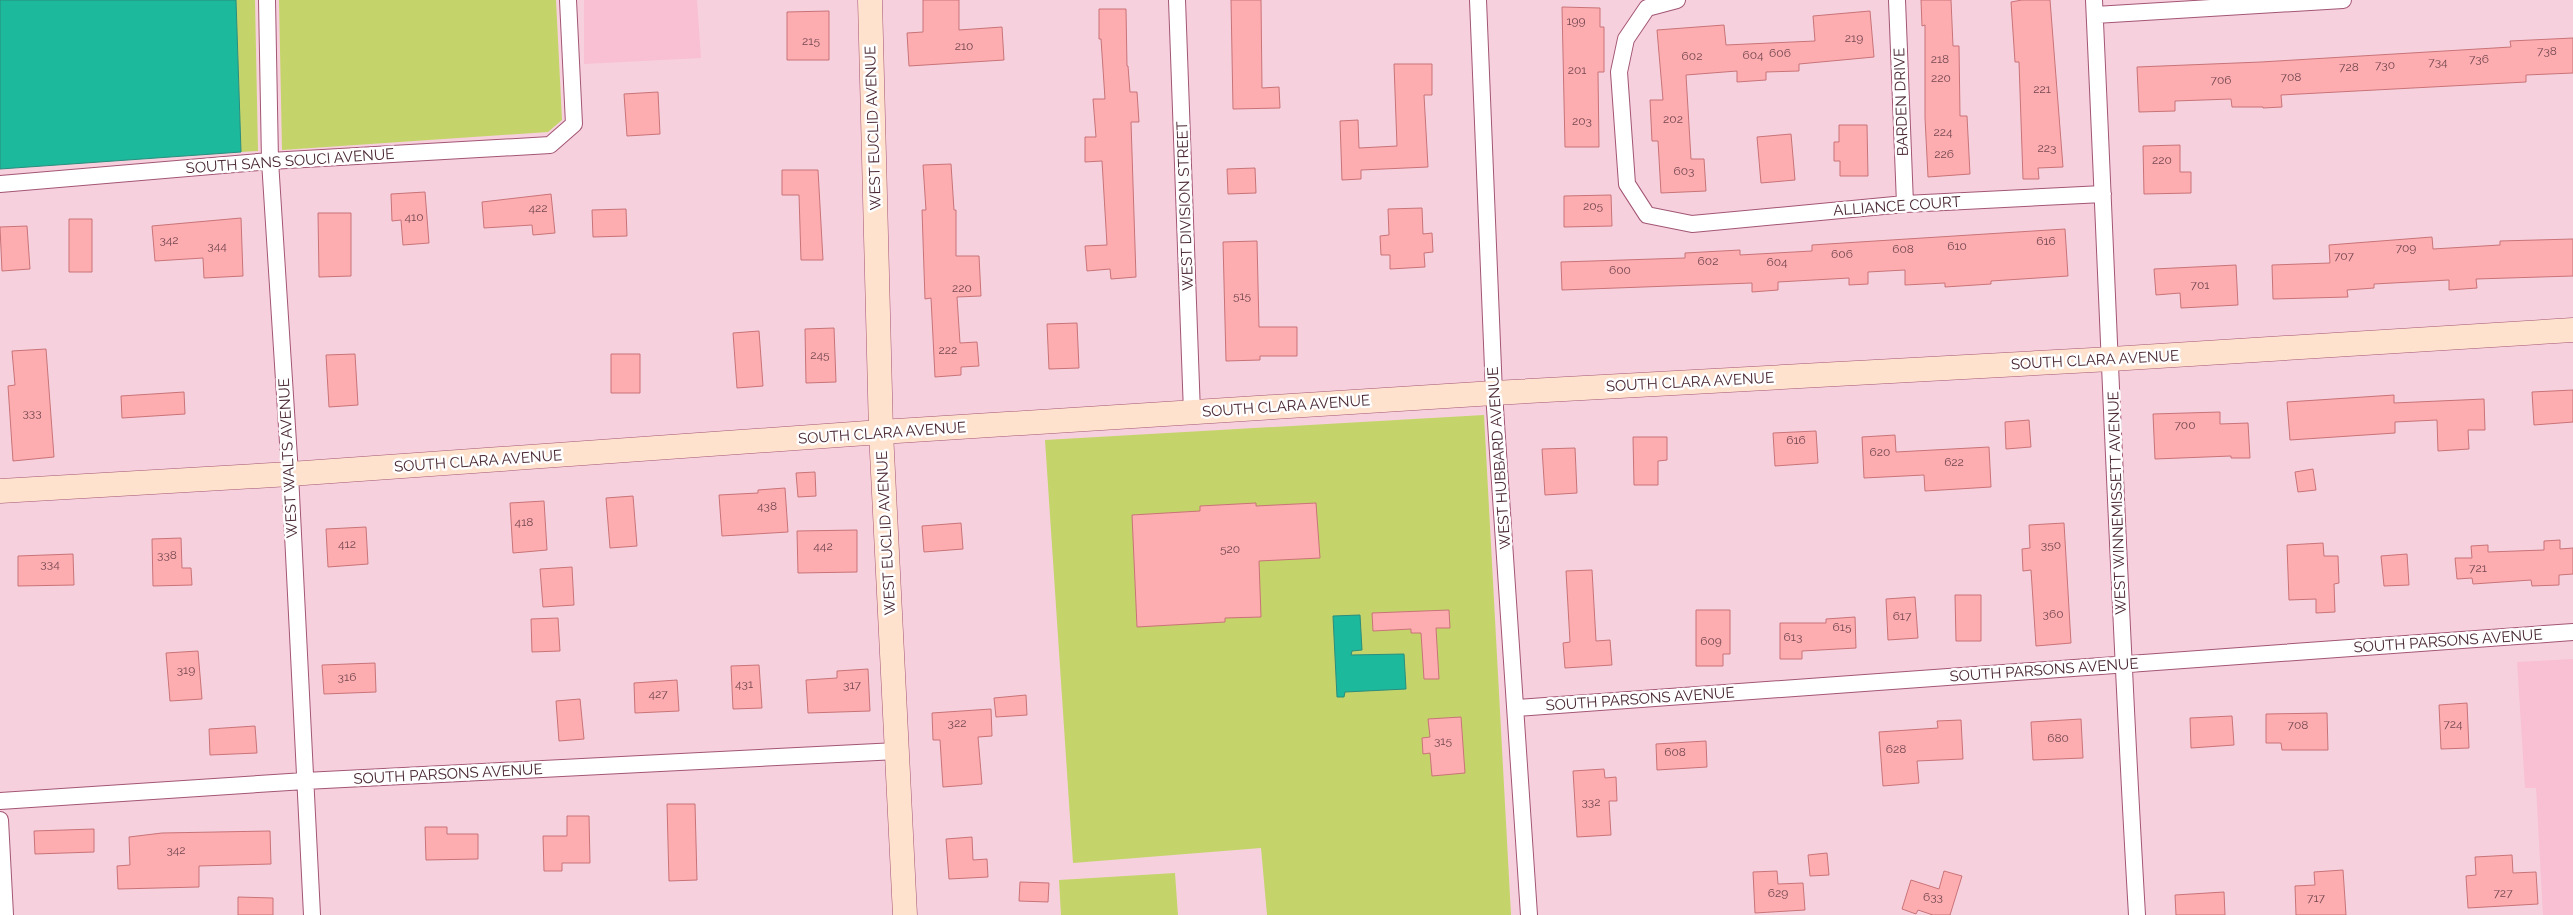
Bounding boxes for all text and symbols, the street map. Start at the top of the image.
house number: 199 [1566,14,1586,28]
house number: 219 [1845,31,1863,45]
house number: 215 [802,34,820,48]
house number: 210 [955,39,973,53]
house number: 738 [2537,44,2557,58]
street label: WEST EUCLID AVENUE [861,46,885,210]
house number: 606 [1769,46,1791,60]
street label: BARDEN DRIVE [1890,47,1912,157]
house number: 604 [1742,48,1764,62]
house number: 602 [1682,49,1702,63]
house number: 218 [1931,52,1949,66]
house number: 736 [2469,52,2489,66]
house number: 734 [2428,55,2448,69]
house number: 730 [2375,58,2395,72]
house number: 728 [2339,60,2359,74]
house number: 201 [1568,63,1586,77]
house number: 708 [2281,70,2301,84]
house number: 220 [1931,71,1951,85]
house number: 706 [2211,73,2231,87]
house number: 221 [2033,82,2051,96]
house number: 202 [1663,112,1683,126]
house number: 203 [1572,114,1592,128]
street label: WEST DIVISION STREET [1173,121,1197,291]
house number: 224 [1933,125,1953,139]
house number: 223 [2038,141,2056,155]
street label: SOUTH SANS SOUCI AVENUE [185,145,395,177]
house number: 226 [1934,147,1954,161]
house number: 220 [2152,153,2172,167]
house number: 603 [1674,164,1695,178]
street label: ALLIANCE COURT [1833,193,1961,219]
house number: 205 [1583,199,1604,213]
house number: 422 [528,201,548,215]
house number: 410 [404,210,424,224]
house number: 342 [159,233,179,247]
house number: 616 [2036,234,2056,248]
house number: 344 [207,239,227,253]
house number: 610 [1947,239,1967,253]
house number: 709 [2396,241,2416,255]
house number: 608 [1892,242,1914,256]
house number: 606 [1831,247,1853,261]
house number: 707 [2334,249,2355,263]
house number: 602 [1698,254,1718,268]
house number: 604 [1766,255,1788,269]
house number: 600 [1609,263,1631,277]
house number: 701 [2191,278,2209,292]
house number: 220 [952,281,972,295]
house number: 515 [1233,289,1252,303]
house number: 222 [939,343,957,357]
street label: SOUTH CLARA AVENUE [2010,347,2180,373]
house number: 245 [810,348,830,362]
street label: WEST HUBBARD AVENUE [1484,366,1514,550]
street label: SOUTH CLARA AVENUE [1605,369,1775,395]
street label: WEST WALTS AVENUE [275,378,301,538]
street label: SOUTH CLARA AVENUE [1201,391,1371,421]
street label: WEST WINNEMISSETT AVENUE [2104,391,2130,615]
house number: 333 [22,406,42,420]
street label: SOUTH CLARA AVENUE [797,418,967,448]
house number: 700 [2174,418,2196,432]
house number: 616 [1786,433,1806,447]
house number: 620 [1870,445,1890,459]
street label: SOUTH CLARA AVENUE [393,446,563,476]
street label: WEST EUCLID AVENUE [873,450,899,616]
house number: 622 [1944,455,1964,469]
house number: 438 [757,499,777,513]
house number: 418 [515,515,533,529]
house number: 412 [338,537,356,551]
house number: 350 [2041,538,2061,552]
house number: 442 [813,539,833,553]
house number: 520 [1220,542,1240,556]
house number: 338 [157,548,177,562]
house number: 334 [40,557,60,571]
house number: 721 [2469,561,2487,575]
house number: 360 [2043,607,2064,621]
house number: 617 [1893,609,1912,623]
house number: 615 [1833,620,1852,634]
street label: SOUTH PARSONS AVENUE [2353,625,2543,657]
house number: 613 [1784,630,1802,644]
house number: 609 [1700,634,1722,648]
street label: SOUTH PARSONS AVENUE [1949,654,2139,686]
house number: 319 [177,663,195,677]
house number: 316 [338,670,356,684]
house number: 431 [735,677,753,691]
house number: 317 [843,678,862,692]
street label: SOUTH PARSONS AVENUE [1545,683,1735,715]
house number: 427 [648,687,668,701]
house number: 322 [948,716,966,730]
house number: 724 [2443,717,2463,731]
house number: 708 [2288,718,2308,732]
house number: 680 [2047,731,2069,745]
house number: 315 [1434,734,1452,748]
house number: 628 [1886,742,1906,756]
house number: 608 [1664,745,1686,759]
street label: SOUTH PARSONS AVENUE [353,760,543,788]
house number: 332 [1581,795,1601,809]
house number: 342 [166,843,186,857]
house number: 629 [1768,886,1788,900]
house number: 727 [2493,886,2513,900]
house number: 633 [1923,890,1943,904]
house number: 717 [2307,891,2326,905]

